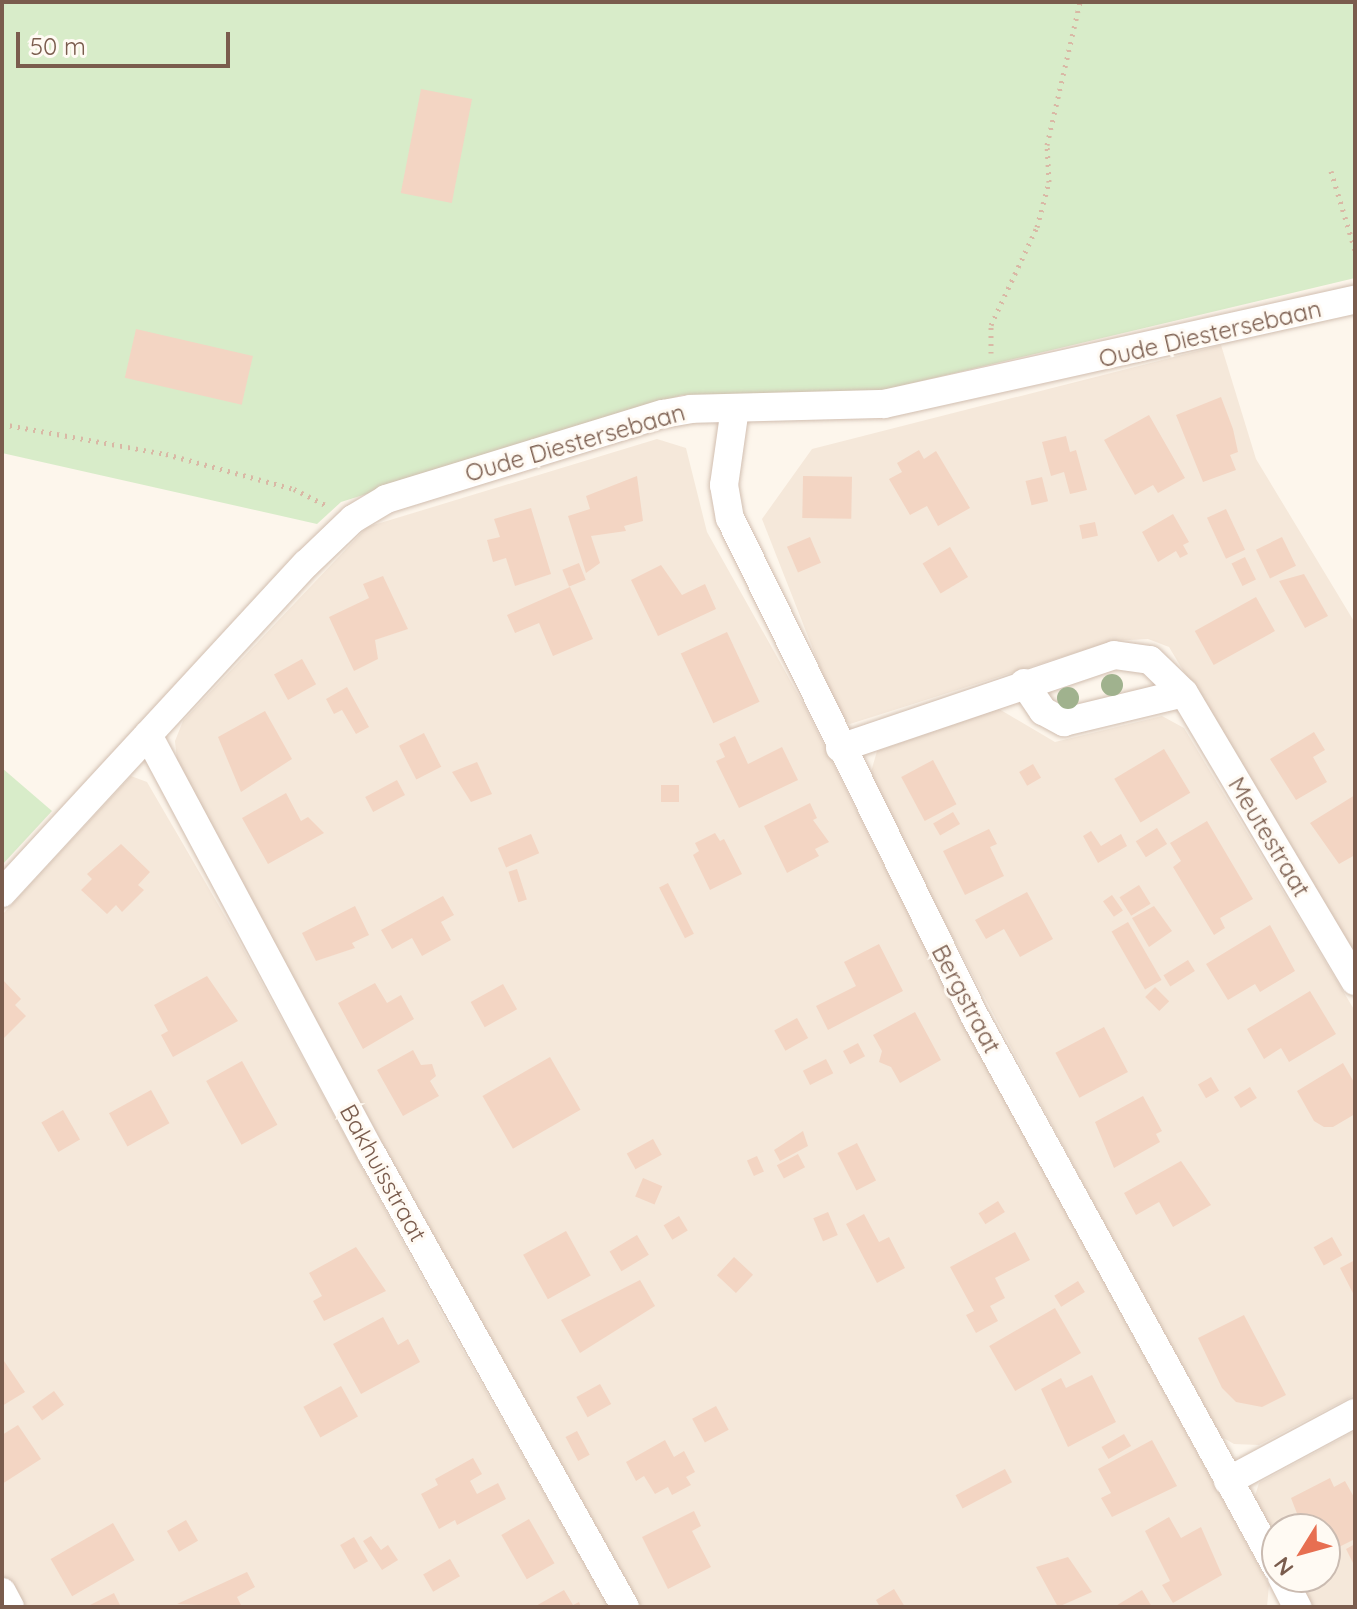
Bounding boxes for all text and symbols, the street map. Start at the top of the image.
scale bar [20,16,234,66]
text: 50 m [30,31,86,61]
street label: Oude Diestersebaan [1096,294,1324,374]
street label: Oude Diestersebaan [462,398,688,488]
street label: Meutestraat [1222,772,1316,902]
street label: Bergstraat [925,940,1007,1058]
street label: Bakhuisstraat [333,1099,433,1247]
north arrow [1261,1513,1341,1593]
text: N [1267,1551,1299,1581]

